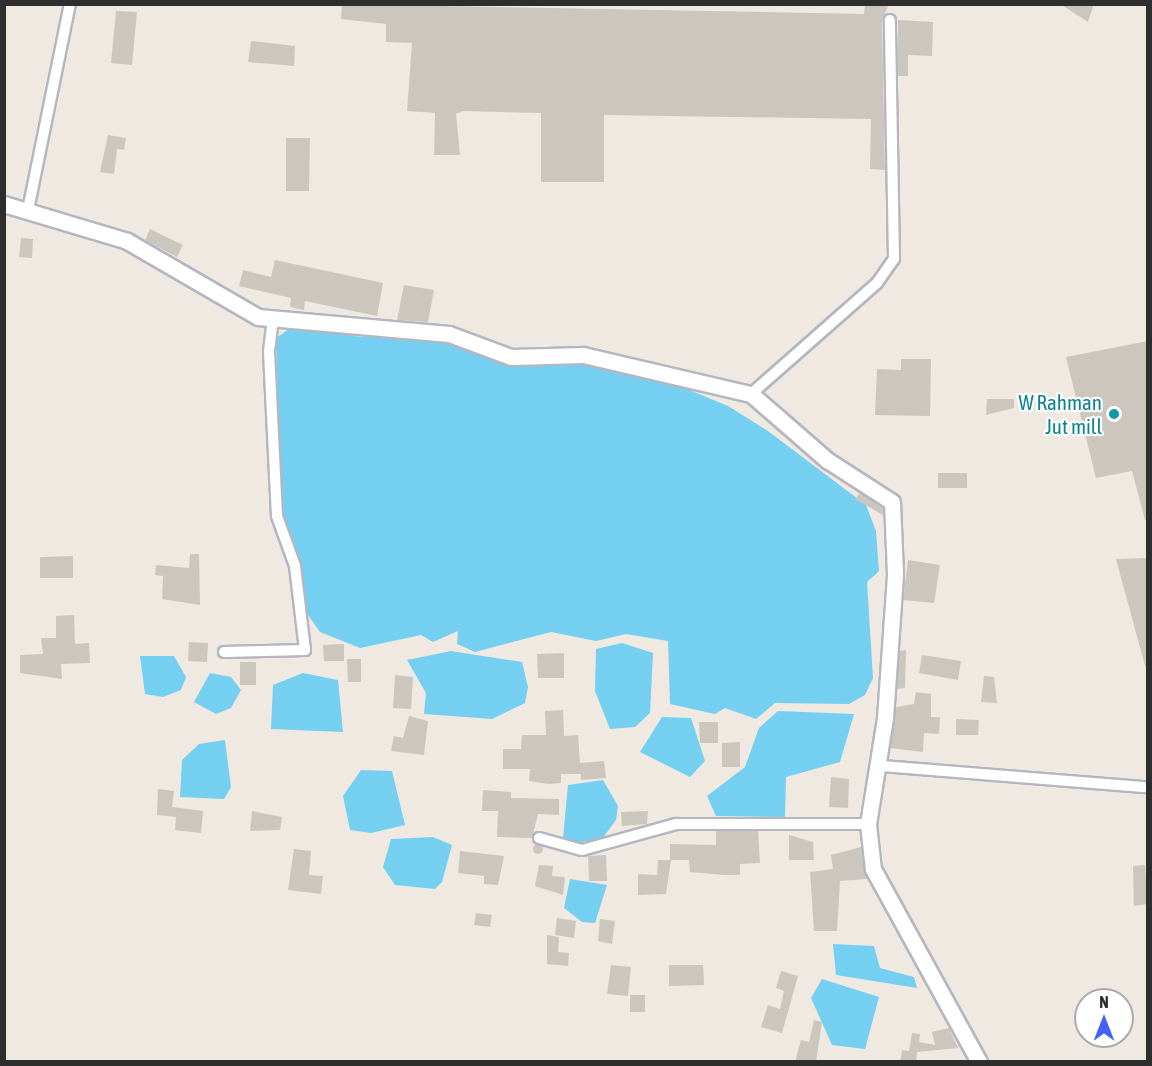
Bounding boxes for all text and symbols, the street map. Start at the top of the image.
place label: W Rahman Jut mill [1018,389,1102,439]
marker: W Rahman Jut mill [1107,407,1121,421]
north arrow [1074,988,1134,1048]
text: N [1099,993,1109,1011]

